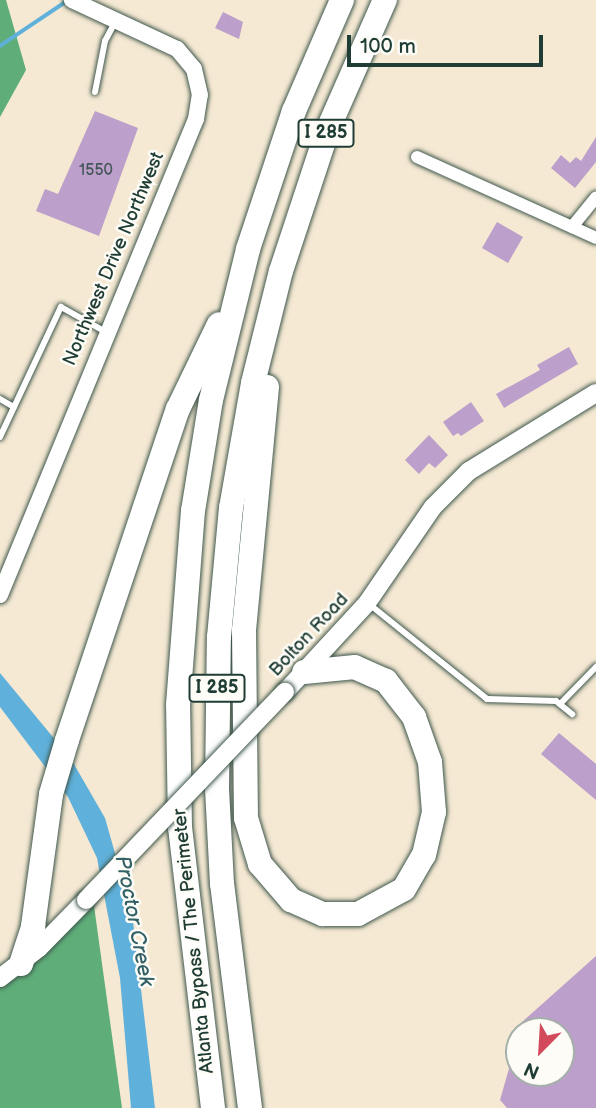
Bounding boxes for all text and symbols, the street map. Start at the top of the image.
scale bar [351,21,547,65]
text: 100 m [360,34,416,59]
road number: I 285 [296,118,356,148]
street label: Northwest Drive Northwest [59,149,169,369]
house number: 1550 [79,161,113,181]
street label: Bolton Road [265,589,353,681]
road number: I 285 [187,674,247,702]
street label: Atlanta Bypass / The Perimeter [169,807,219,1075]
water label: Proctor Creek [109,853,159,989]
north arrow [505,1017,575,1087]
text: N [521,1056,543,1083]

